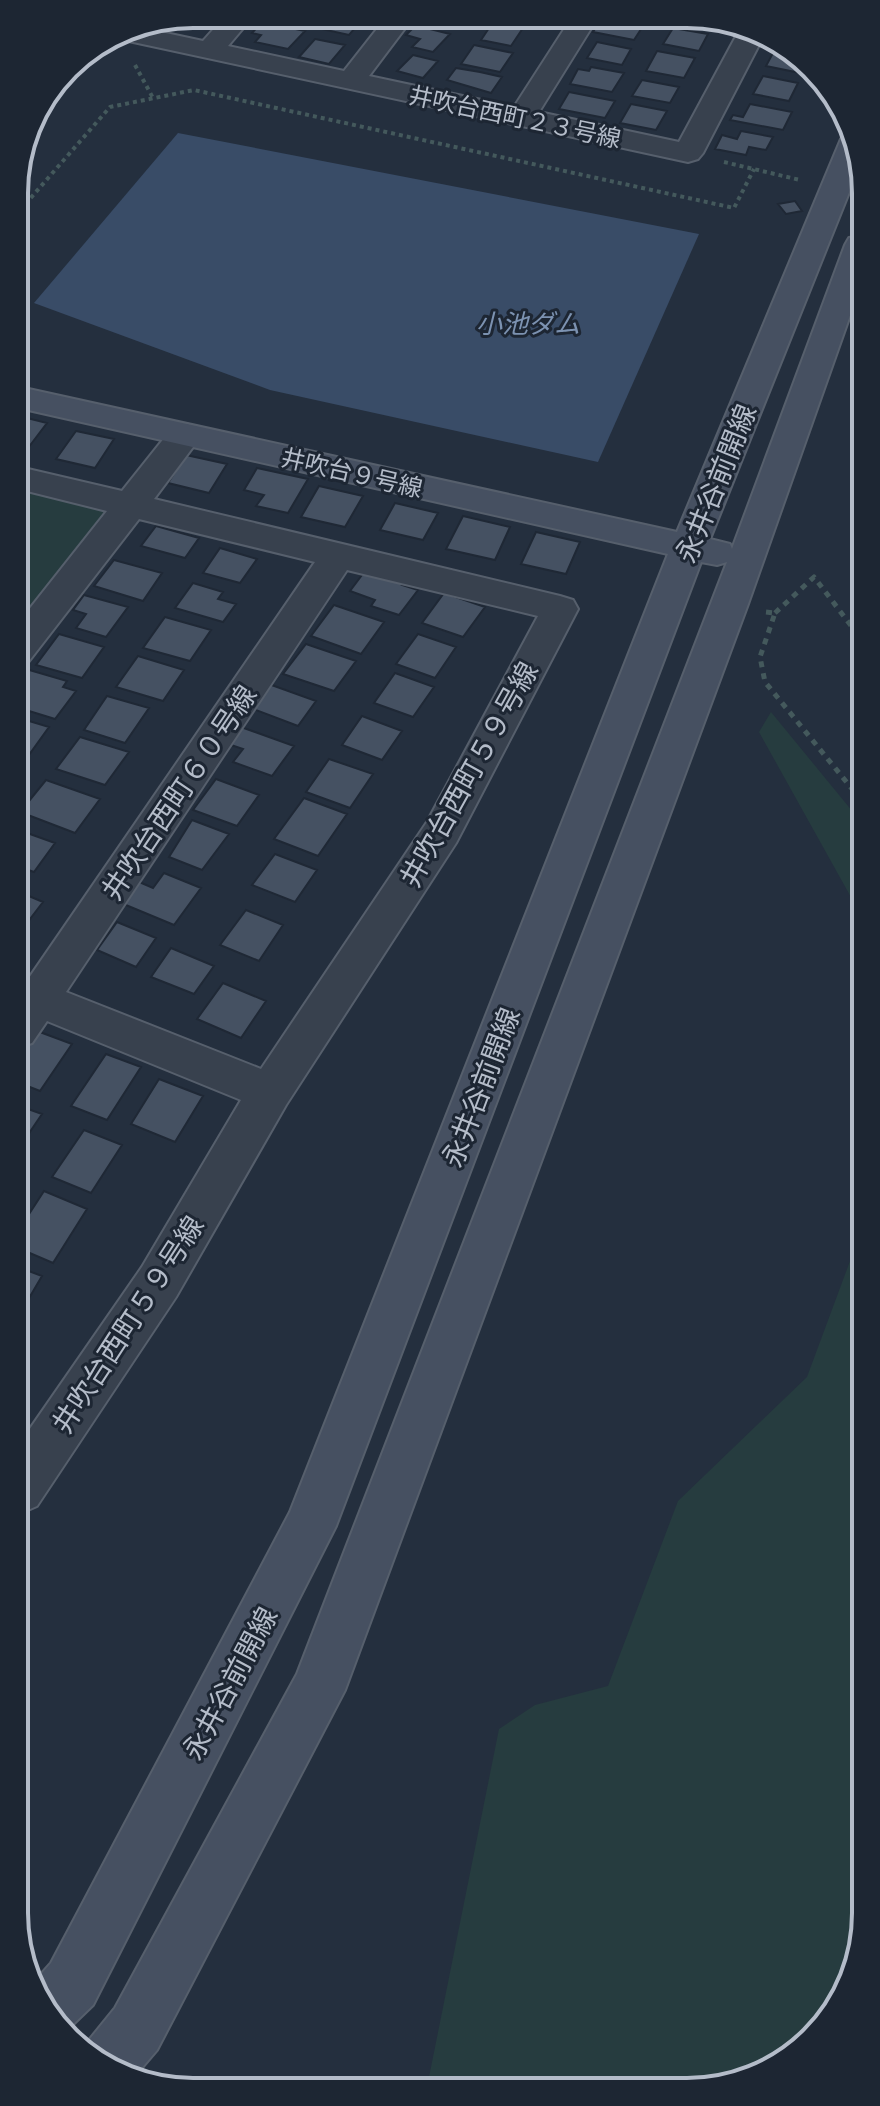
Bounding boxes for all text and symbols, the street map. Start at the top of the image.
street label: 井吹台西町２３号線 [406,77,624,155]
water label: 小池ダム [476,305,580,341]
street label: 永井谷前開線 [666,398,764,568]
street label: 井吹台９号線 [278,440,426,504]
street label: 井吹台西町５９号線 [390,655,546,893]
street label: 井吹台西町６０号線 [92,677,264,907]
street label: 永井谷前開線 [432,1002,528,1172]
street label: 井吹台西町５９号線 [42,1208,212,1440]
street label: 永井谷前開線 [173,1600,285,1766]

